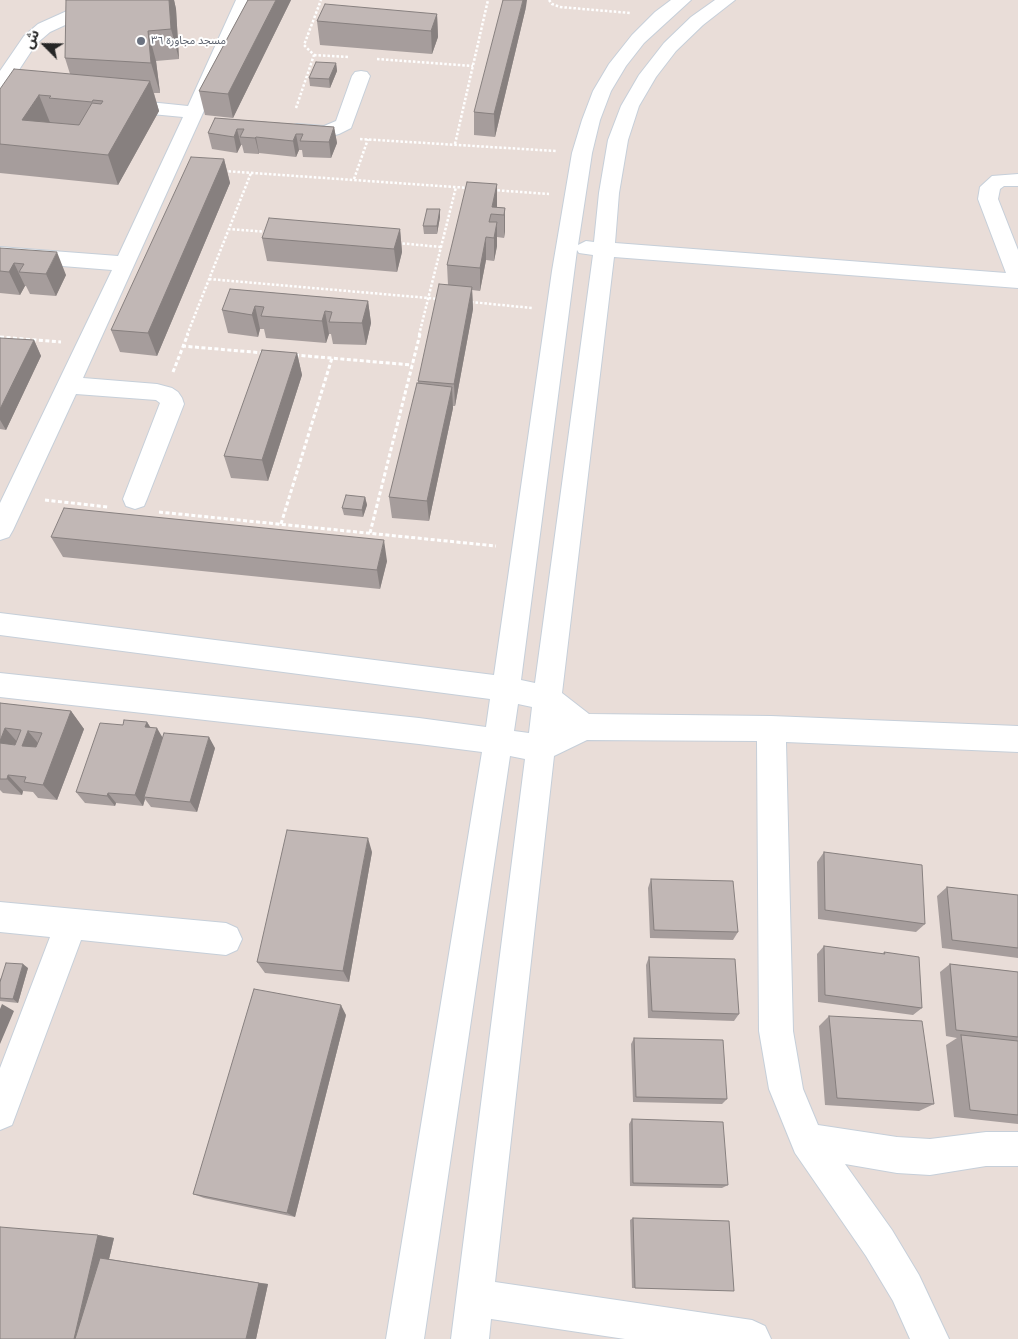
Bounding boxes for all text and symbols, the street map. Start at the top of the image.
north arrow [20,20,70,70]
text: ش [19,27,42,51]
place label: مسجد مجاورة ٣٦ [151,34,226,48]
marker: مسجد مجاورة ٣٦ [135,35,147,47]

